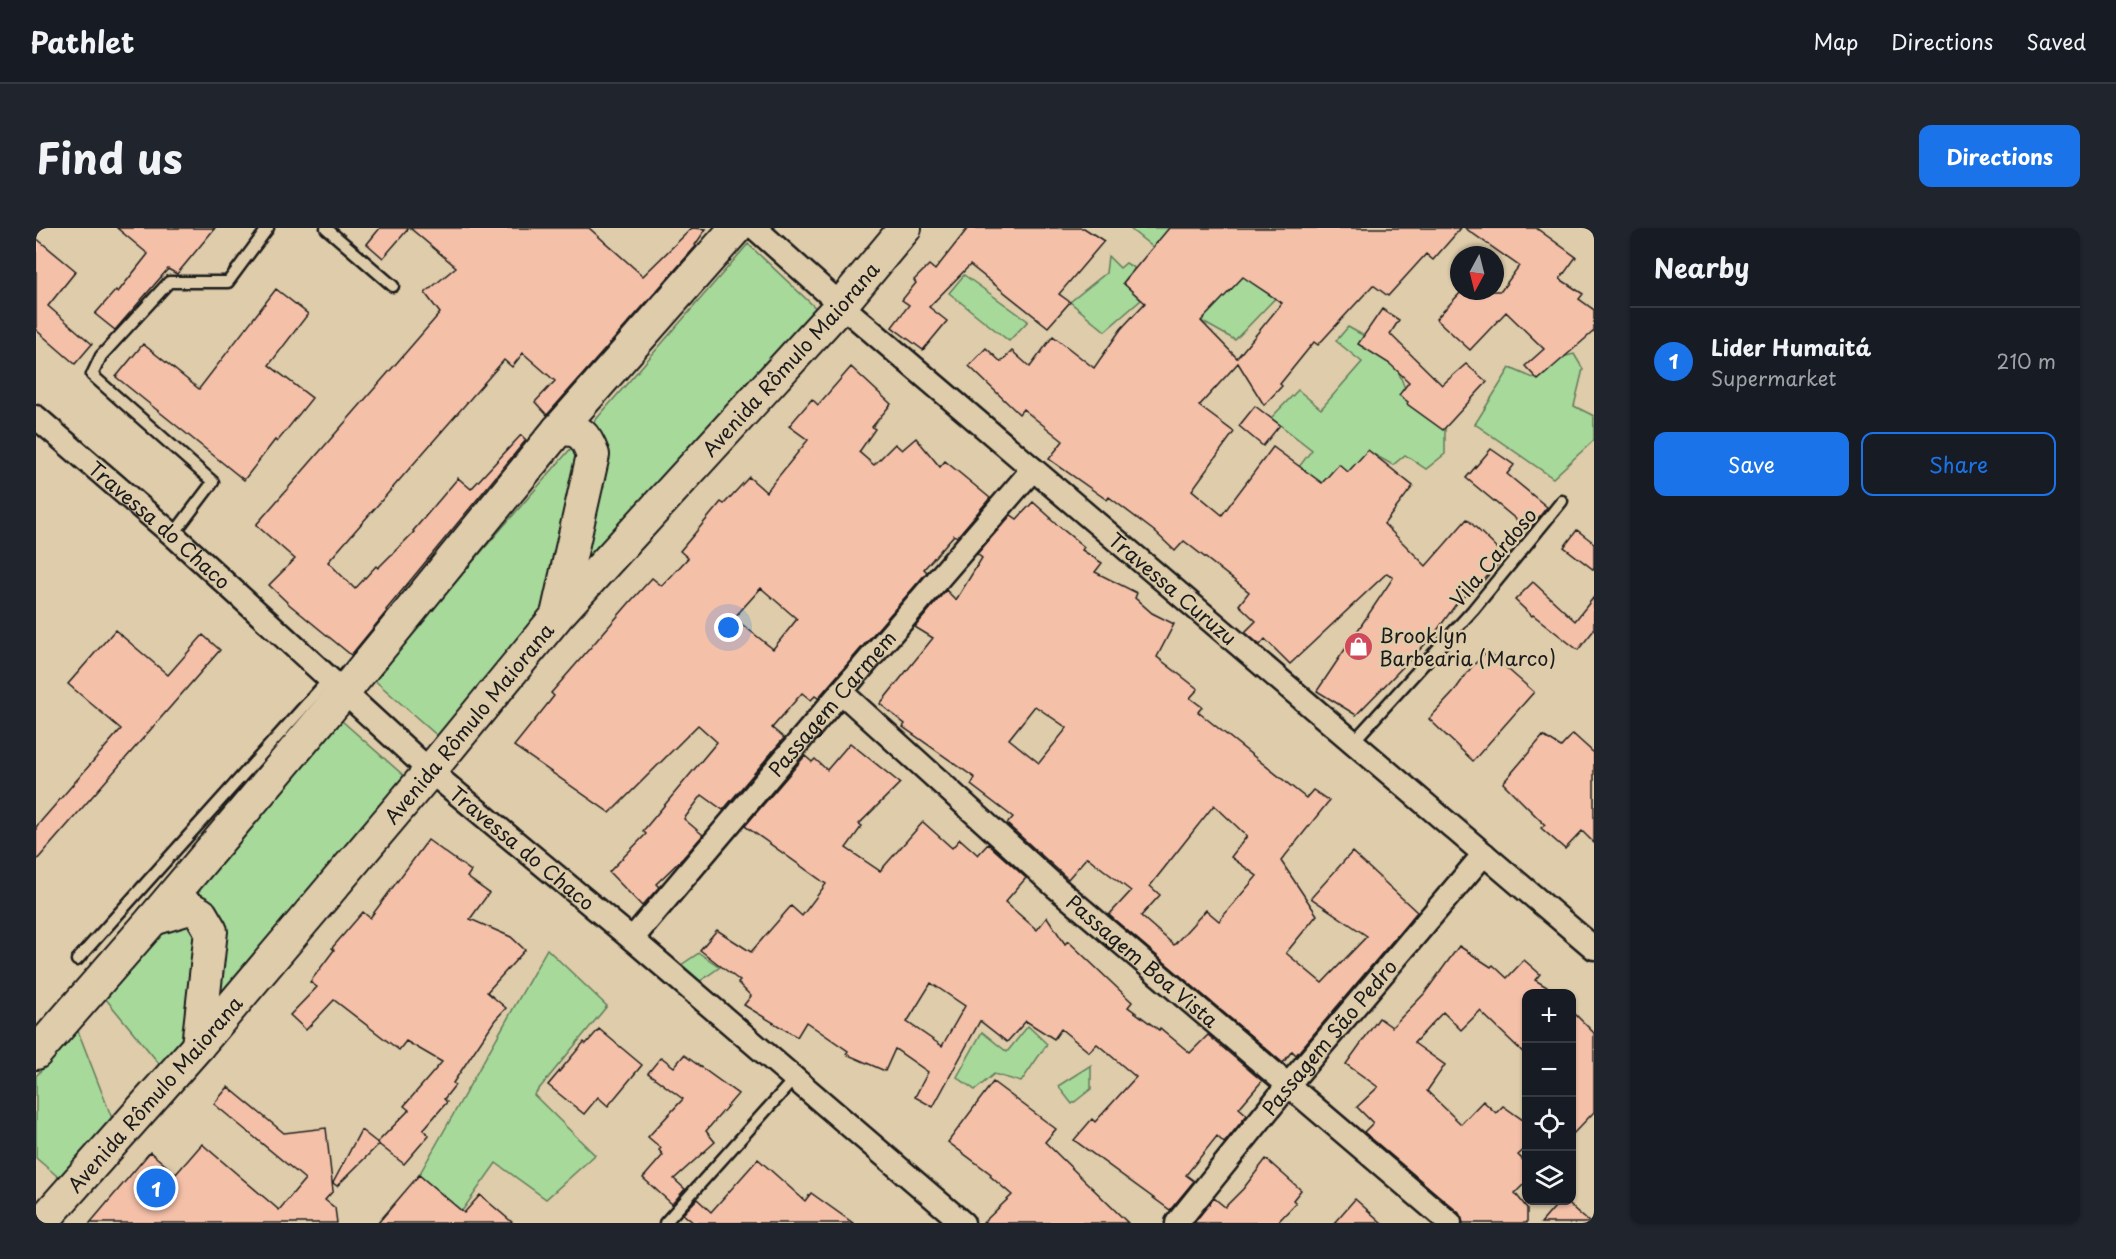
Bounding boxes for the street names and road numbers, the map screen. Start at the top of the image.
street label: Avenida Rômulo Maiorana [695,255,886,463]
street label: Travessa do Chaco [82,454,237,596]
street label: Vila Cardoso [1442,501,1544,613]
street label: Travessa Curuzu [1102,525,1244,652]
street label: Avenida Rômulo Maiorana [377,616,561,830]
street label: Passagem Carmem [761,624,903,783]
street label: Travessa do Chaco [443,779,602,917]
street label: Passagem Boa Vista [1060,887,1226,1035]
street label: Passagem São Pedro [1254,953,1404,1122]
street label: Avenida Rômulo Maiorana [60,989,250,1199]

